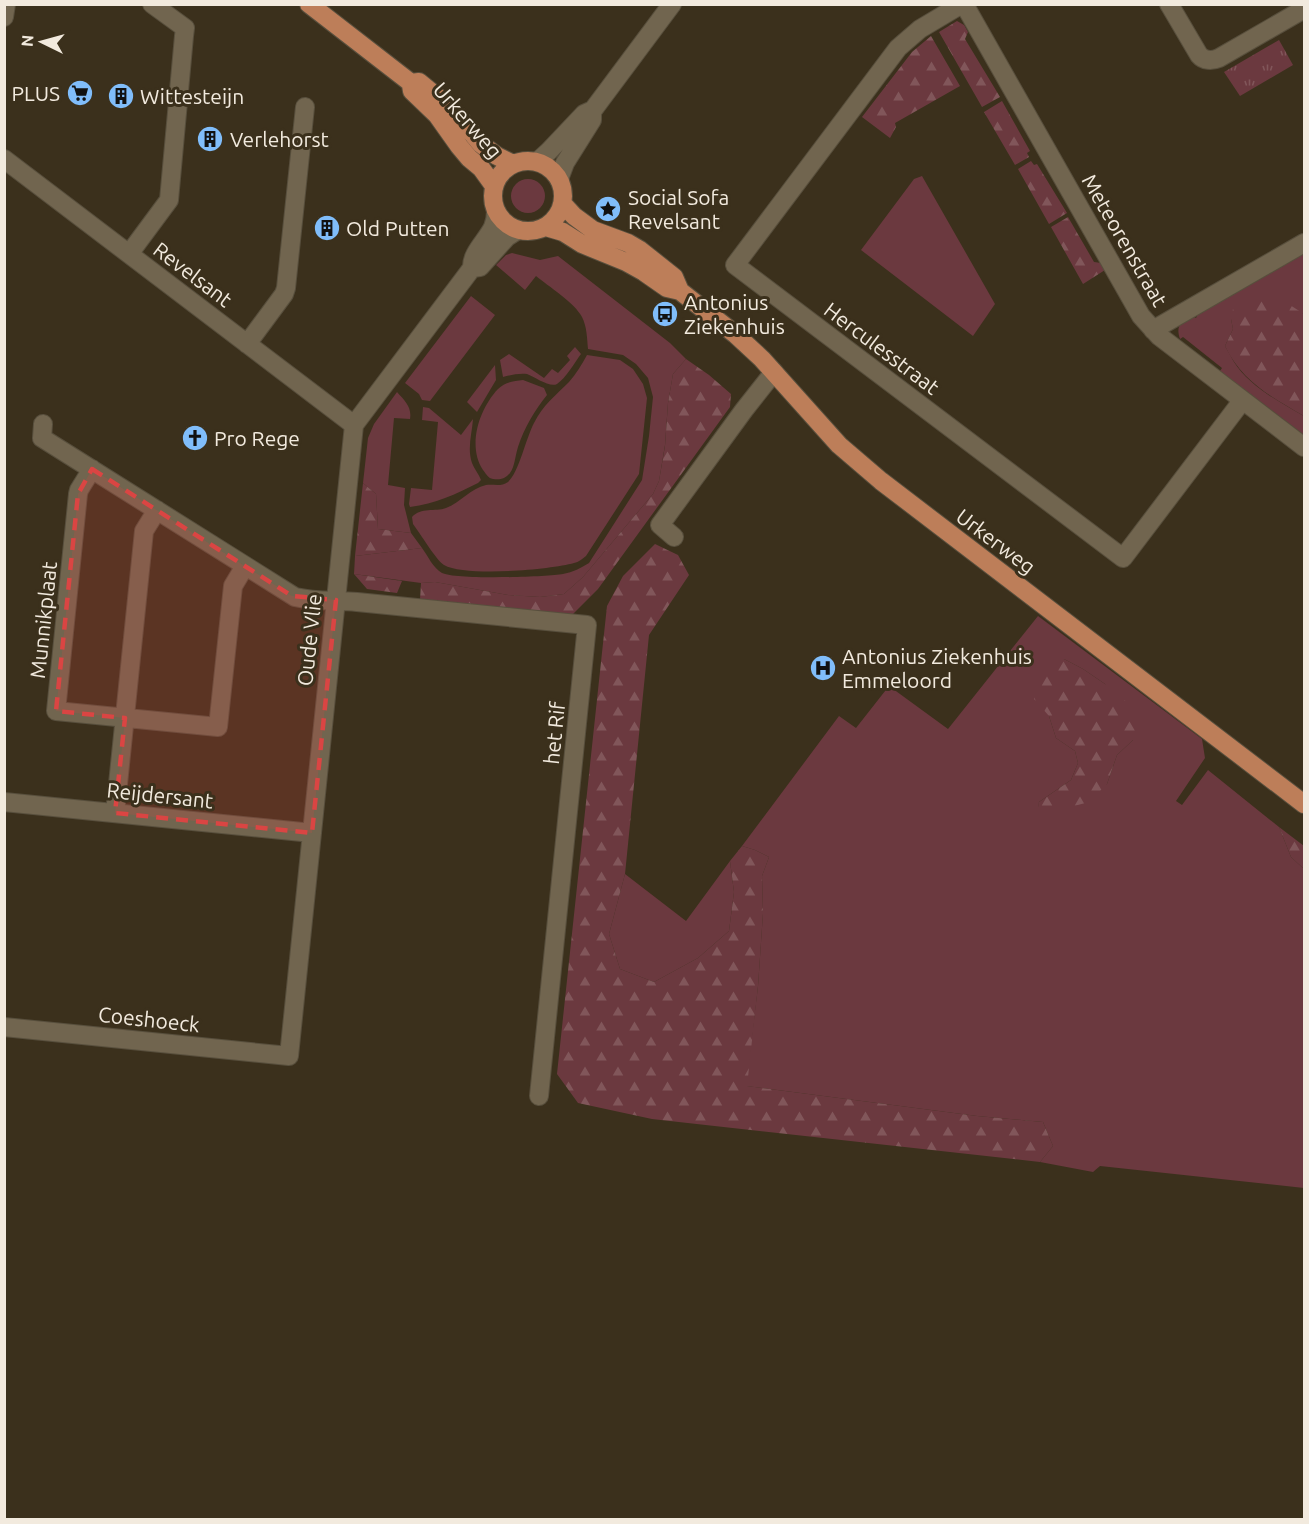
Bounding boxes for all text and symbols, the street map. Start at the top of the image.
north arrow [12,12,72,72]
text: N [18,34,37,47]
street label: Urkerweg [429,77,507,163]
supermarket icon: PLUS [65,78,95,108]
place label: PLUS [12,81,60,105]
building icon: Wittesteijn [106,81,136,111]
place label: Wittesteijn [140,84,244,108]
building icon: Verlehorst [195,124,225,154]
place label: Verlehorst [230,127,329,151]
street label: Meteorenstraat [1077,170,1173,310]
place label: Social Sofa Revelsant [628,185,729,233]
place icon: Social Sofa Revelsant [593,194,623,224]
building icon: Old Putten [312,213,342,243]
place label: Old Putten [346,216,450,240]
street label: Revelsant [149,237,237,311]
place label: Antonius Ziekenhuis [684,290,785,338]
street label: Herculesstraat [820,297,944,399]
bus stop icon: Antonius Ziekenhuis [650,299,680,329]
church icon: Pro Rege [180,423,210,453]
place label: Pro Rege [214,426,300,450]
street label: Urkerweg [952,504,1040,578]
street label: Munnikplaat [25,560,61,680]
street label: Oude Vlie [292,593,326,687]
place label: Antonius Ziekenhuis Emmeloord [842,644,1032,692]
hospital icon: Antonius Ziekenhuis Emmeloord [808,653,838,683]
street label: het Rif [539,700,569,766]
street label: Reijdersant [106,777,214,813]
street label: Coeshoeck [97,1002,201,1036]

